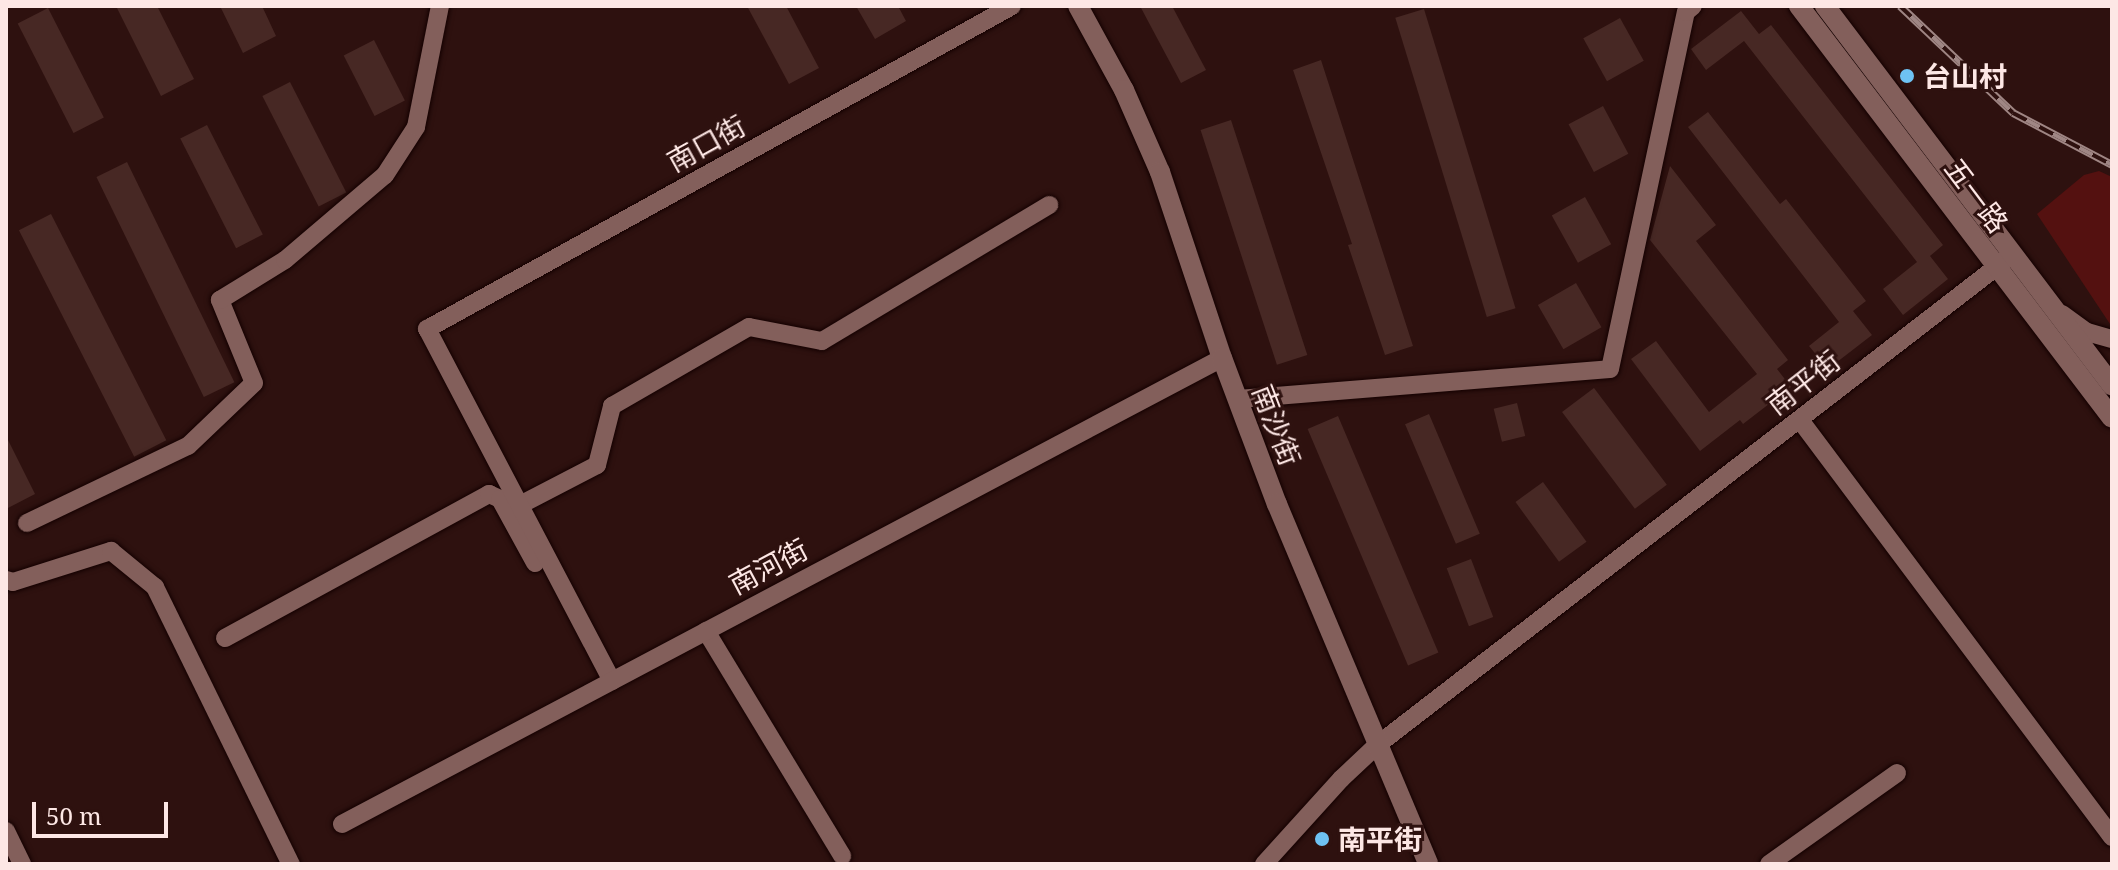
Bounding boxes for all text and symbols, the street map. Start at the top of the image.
place label: 台山村 [1923,59,2007,93]
marker: 台山村 [1898,67,1916,85]
street label: 南口街 [661,108,751,178]
street label: 五一路 [1938,151,2016,239]
street label: 南平街 [1760,343,1846,421]
street label: 南沙街 [1246,380,1308,470]
street label: 南河街 [723,531,813,601]
scale bar [36,786,172,836]
text: 50 m [46,799,102,832]
place label: 南平街 [1338,822,1422,856]
marker: 南平街 [1313,830,1331,848]

